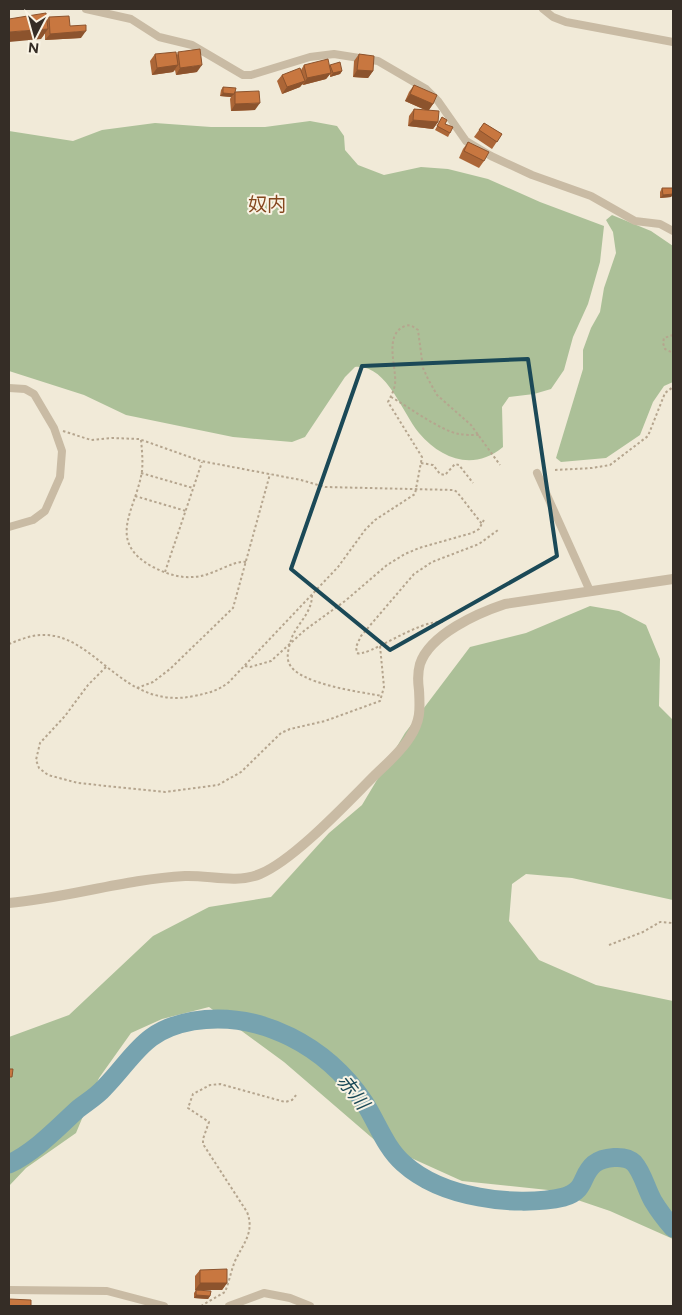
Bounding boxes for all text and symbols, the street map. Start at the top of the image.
north arrow [10,10,60,60]
text: N [27,38,40,56]
district label: 奴内 [248,193,286,216]
water label: 赤川 [332,1070,375,1116]

